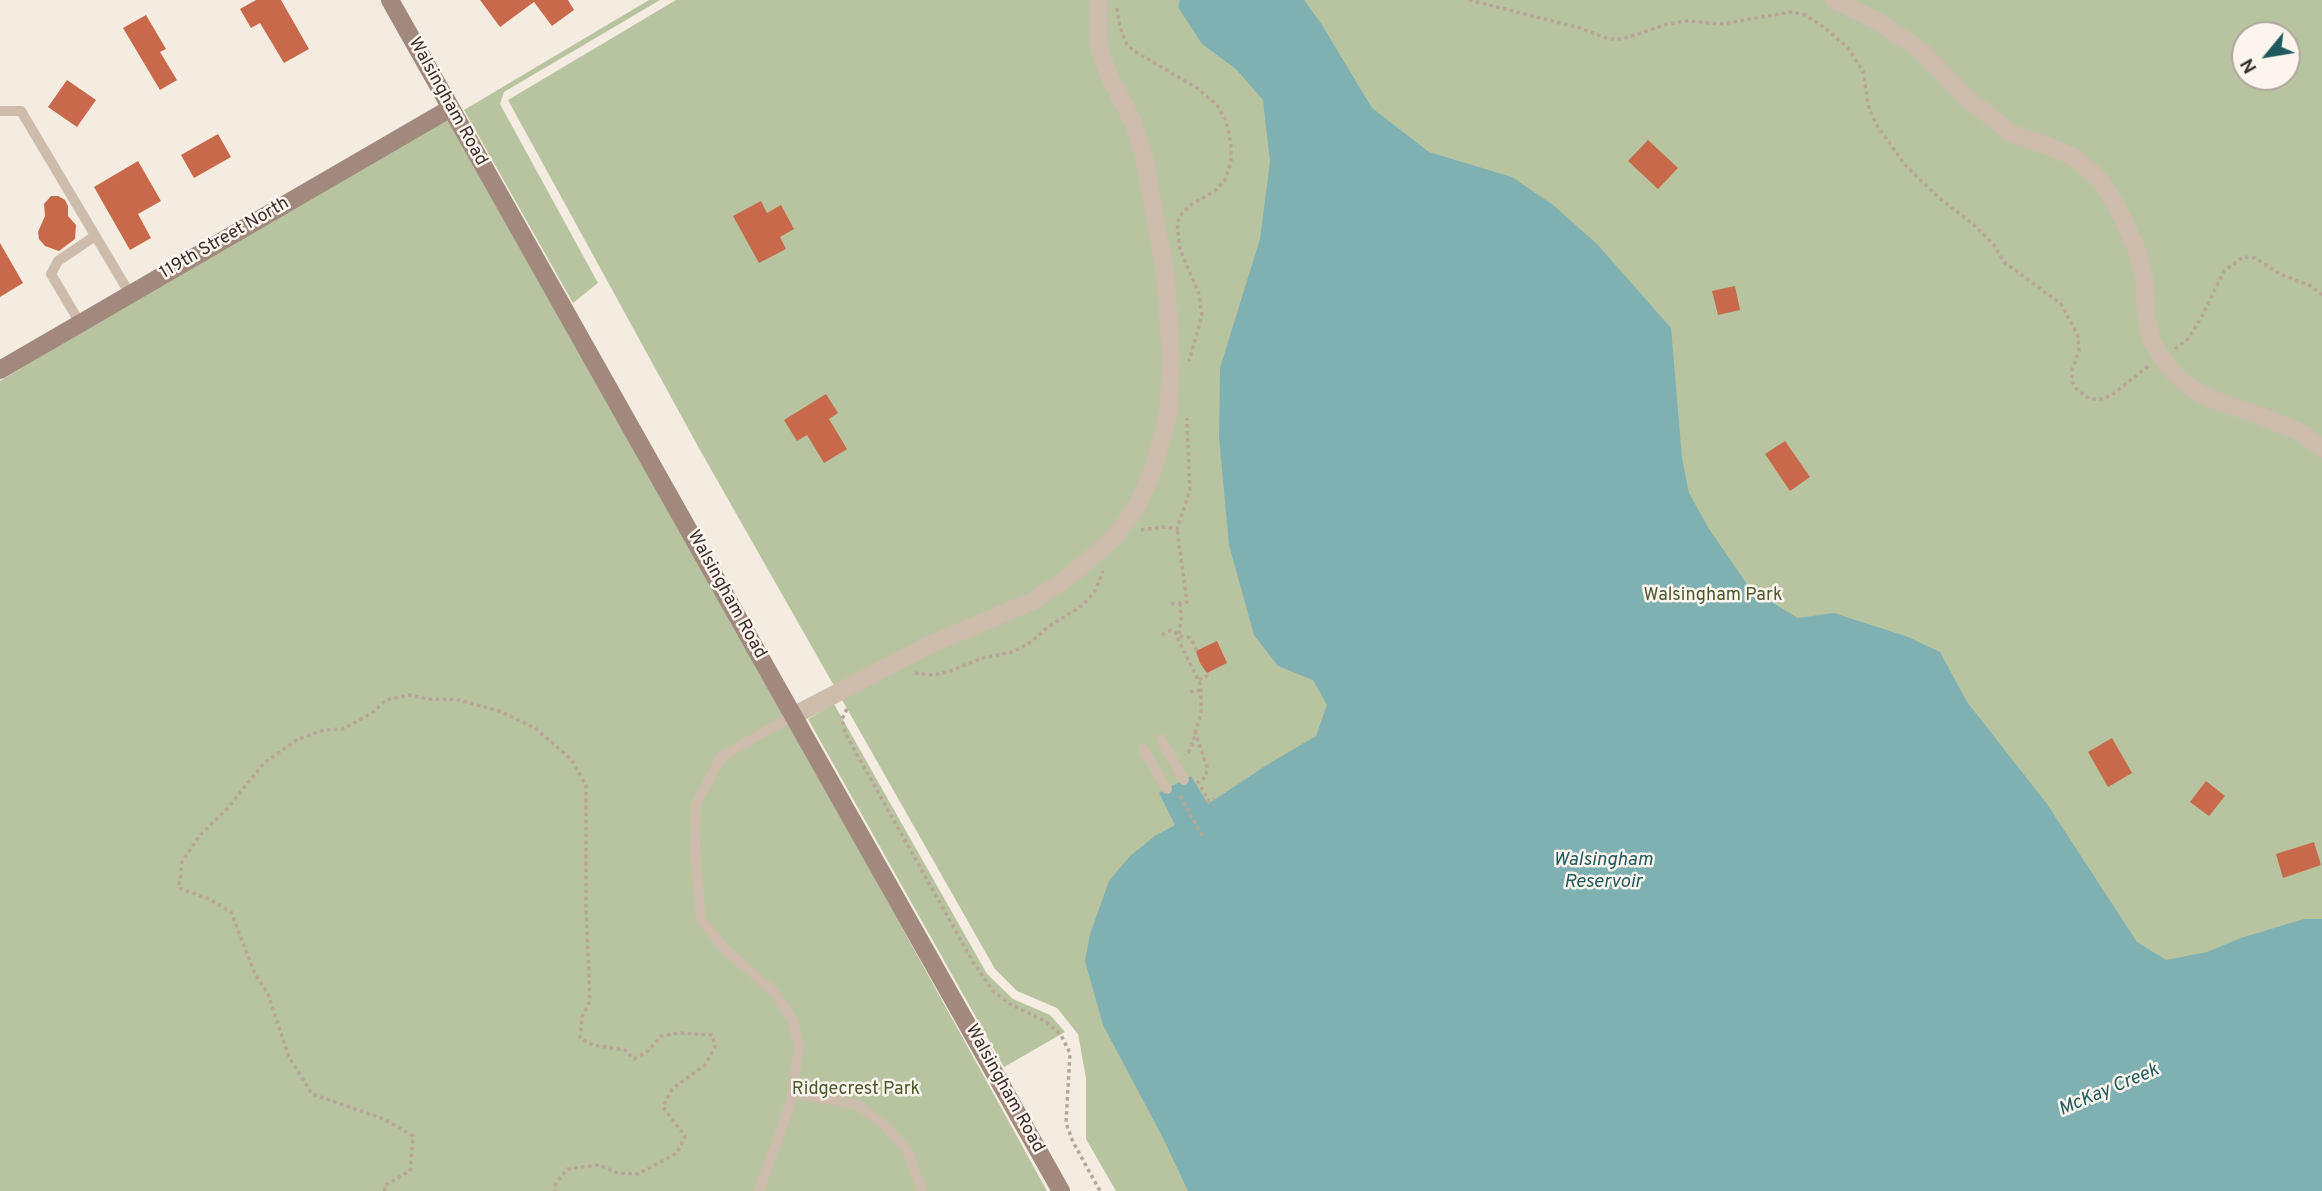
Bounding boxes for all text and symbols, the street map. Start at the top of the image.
north arrow [2231,21,2301,91]
street label: Walsingham Road [403,34,491,170]
text: N [2236,54,2263,77]
street label: 119th Street North [157,193,293,285]
street label: Walsingham Road [682,527,770,663]
park label: Walsingham Park [1644,585,1782,607]
water label: Walsingham Reservoir [1553,850,1653,894]
street label: Walsingham Road [960,1021,1048,1157]
water label: McKay Creek [2055,1060,2163,1122]
park label: Ridgecrest Park [792,1079,920,1101]

